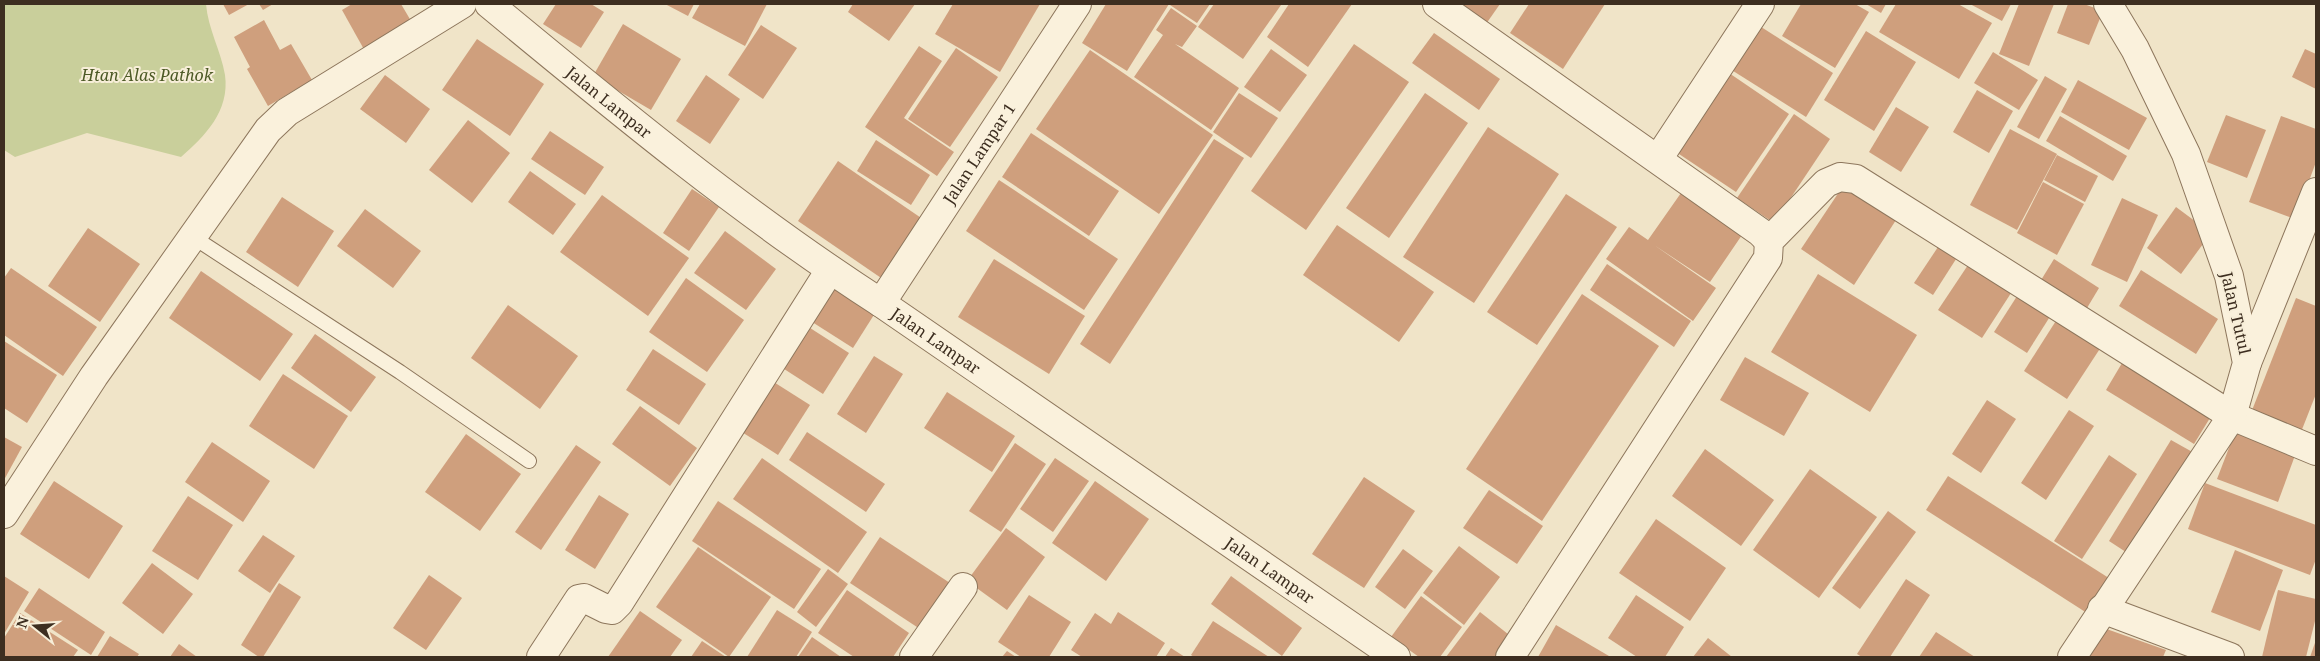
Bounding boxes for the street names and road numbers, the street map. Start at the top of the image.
street label: Jalan Lampar [561,60,657,144]
street label: Jalan Lampar 1 [937,98,1020,209]
street label: Jalan Tutul [2216,269,2256,356]
street label: Jalan Lampar [886,302,985,379]
street label: Jalan Lampar [1220,531,1319,609]

